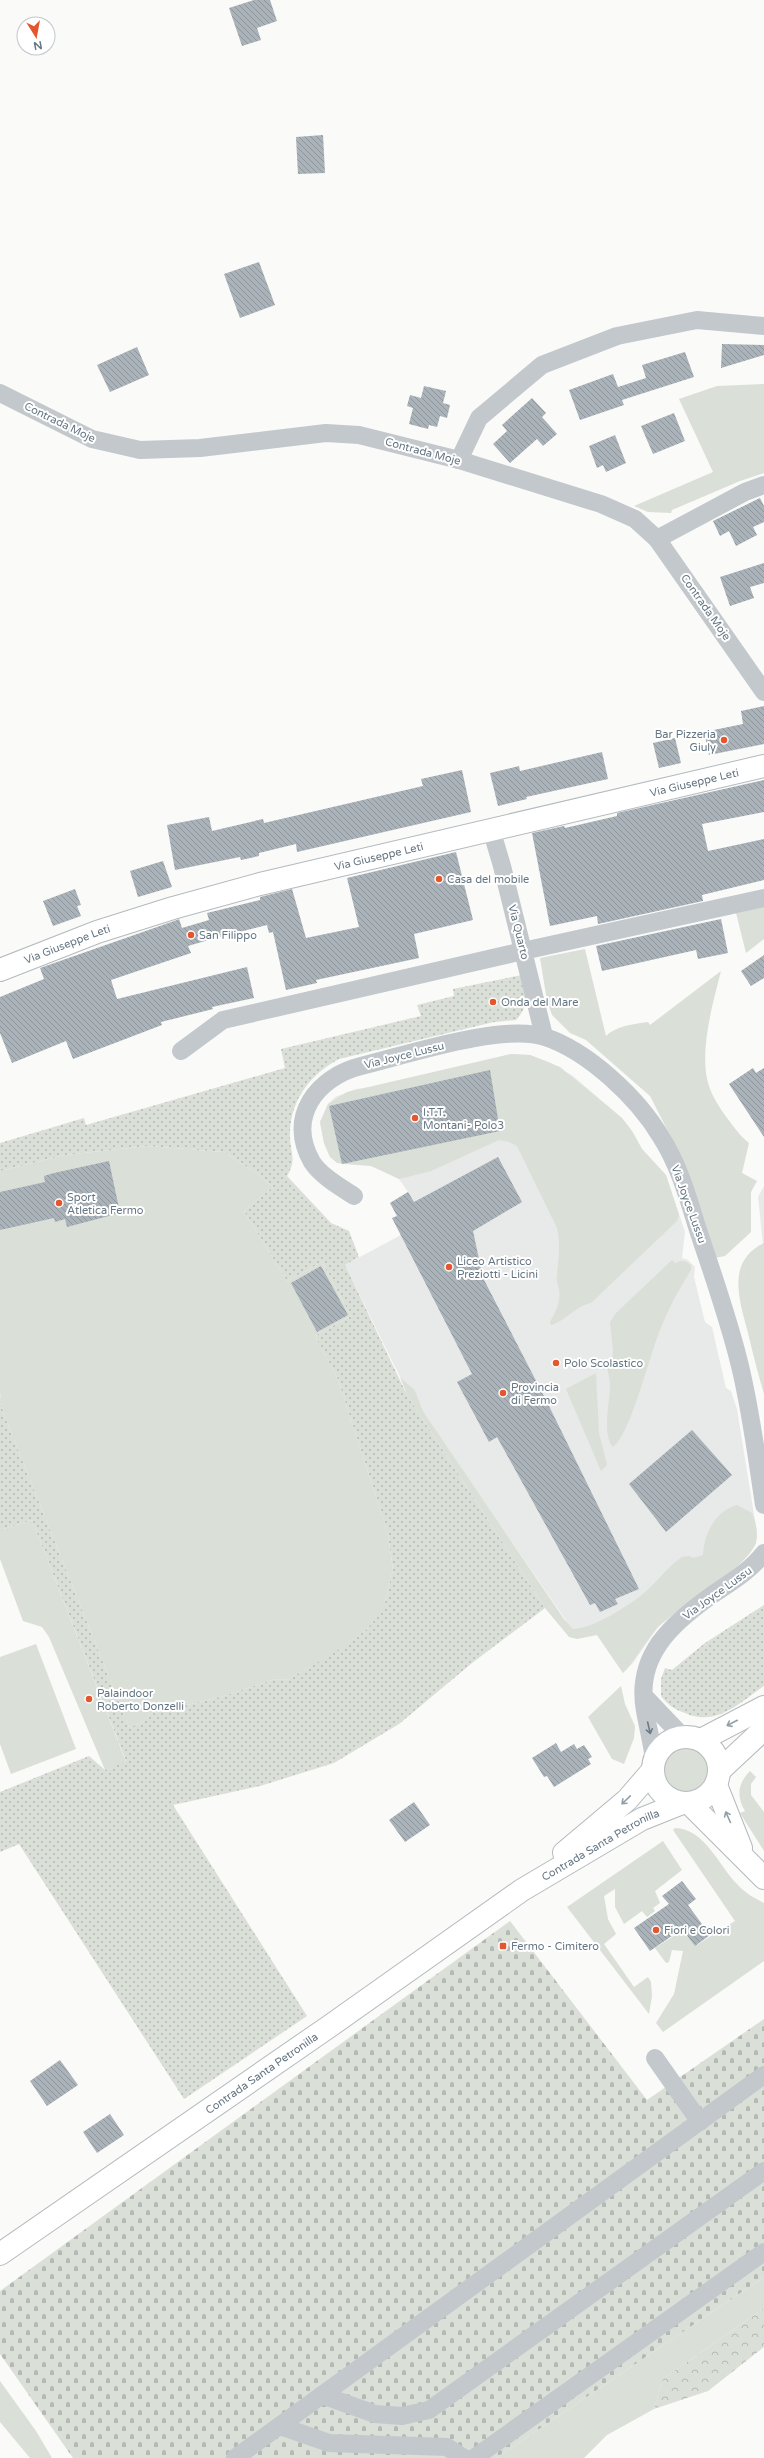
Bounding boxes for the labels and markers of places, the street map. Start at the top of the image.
place label: Bar Pizzeria Giuly [655,728,716,754]
marker: Bar Pizzeria Giuly [719,735,729,745]
place label: Casa del mobile [447,873,529,886]
marker: Casa del mobile [434,874,444,884]
place label: San Filippo [199,929,257,942]
marker: San Filippo [186,930,196,940]
place label: Onda del Mare [501,996,578,1009]
marker: Onda del Mare [488,997,498,1007]
place label: I.T.T. Montani- Polo3 [423,1106,504,1132]
marker: I.T.T. Montani- Polo3 [410,1113,420,1123]
place label: Sport Atletica Fermo [67,1191,144,1217]
marker: Sport Atletica Fermo [54,1198,64,1208]
place label: Liceo Artistico Preziotti - Licini [457,1255,538,1281]
marker: Liceo Artistico Preziotti - Licini [444,1262,454,1272]
place label: Polo Scolastico [564,1357,643,1370]
marker: Polo Scolastico [551,1358,561,1368]
place label: Provincia di Fermo [511,1381,559,1407]
marker: Provincia di Fermo [498,1388,508,1398]
place label: Palaindoor Roberto Donzelli [97,1687,184,1713]
marker: Palaindoor Roberto Donzelli [84,1694,94,1704]
place label: Fiori e Colori [664,1924,729,1937]
marker: Fiori e Colori [651,1925,661,1935]
place label: Fermo - Cimitero [511,1940,599,1953]
marker: Fermo - Cimitero [498,1941,508,1951]

